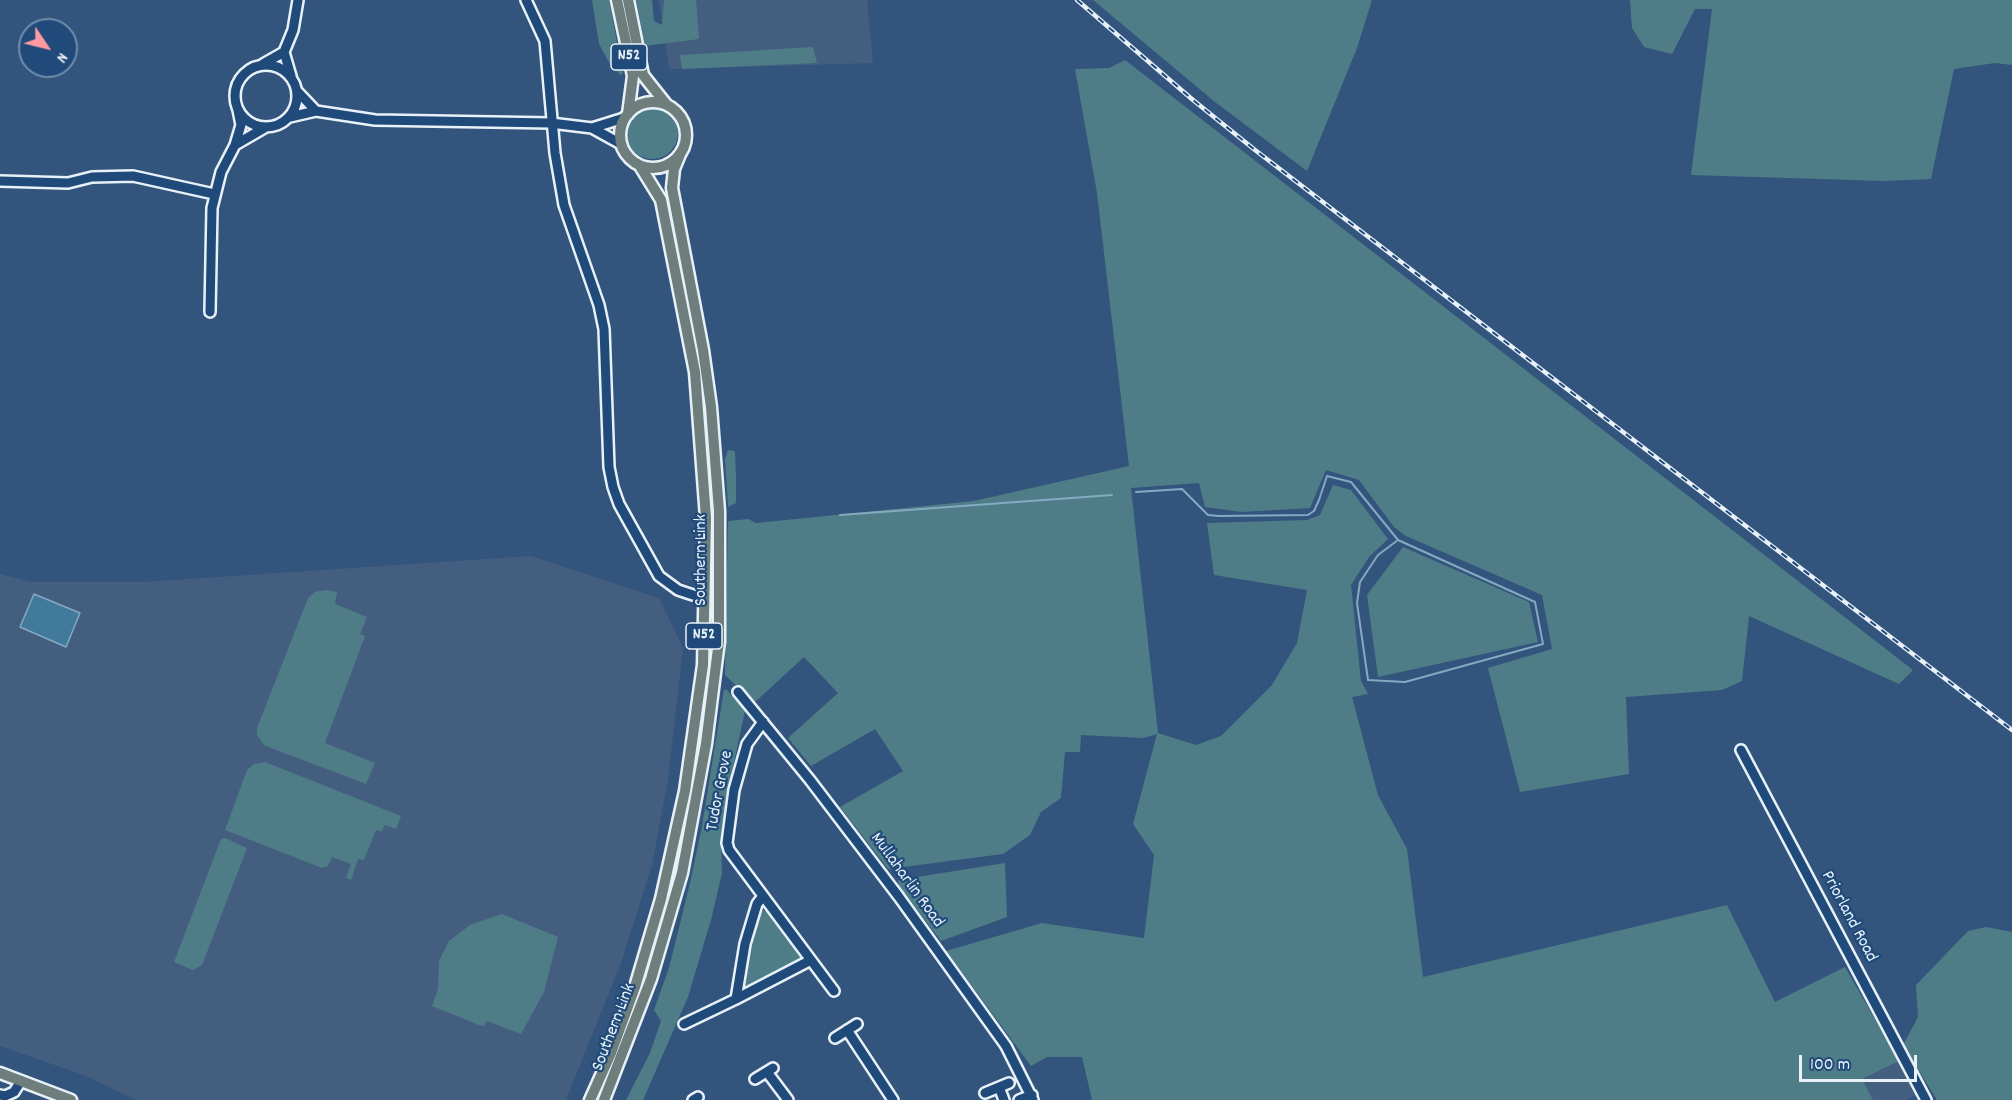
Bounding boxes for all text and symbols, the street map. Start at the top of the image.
north arrow [18,18,78,78]
road number: N52 [611,44,647,70]
text: N [50,48,73,67]
street label: Southern Link [692,514,714,606]
road number: N52 [686,623,722,649]
street label: Tudor Grove [703,749,739,833]
street label: Mullaharlin Road [864,829,948,933]
street label: Priorland Road [1815,868,1881,966]
street label: Southern Link [588,981,642,1075]
scale bar [1802,1043,1920,1081]
text: 100 m [1810,1053,1850,1078]

